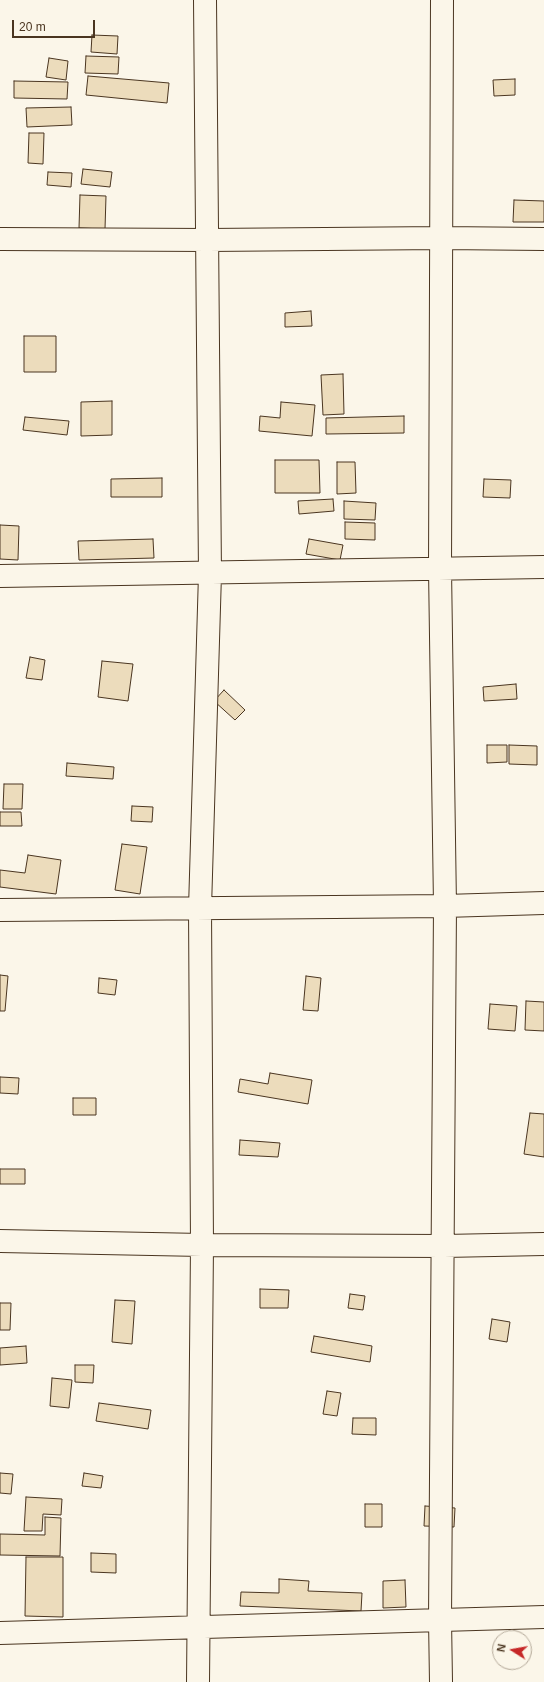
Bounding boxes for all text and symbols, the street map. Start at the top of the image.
scale bar [14,12,97,38]
text: 20 m [19,20,46,34]
north arrow [492,1630,532,1670]
text: N [495,1643,508,1653]

